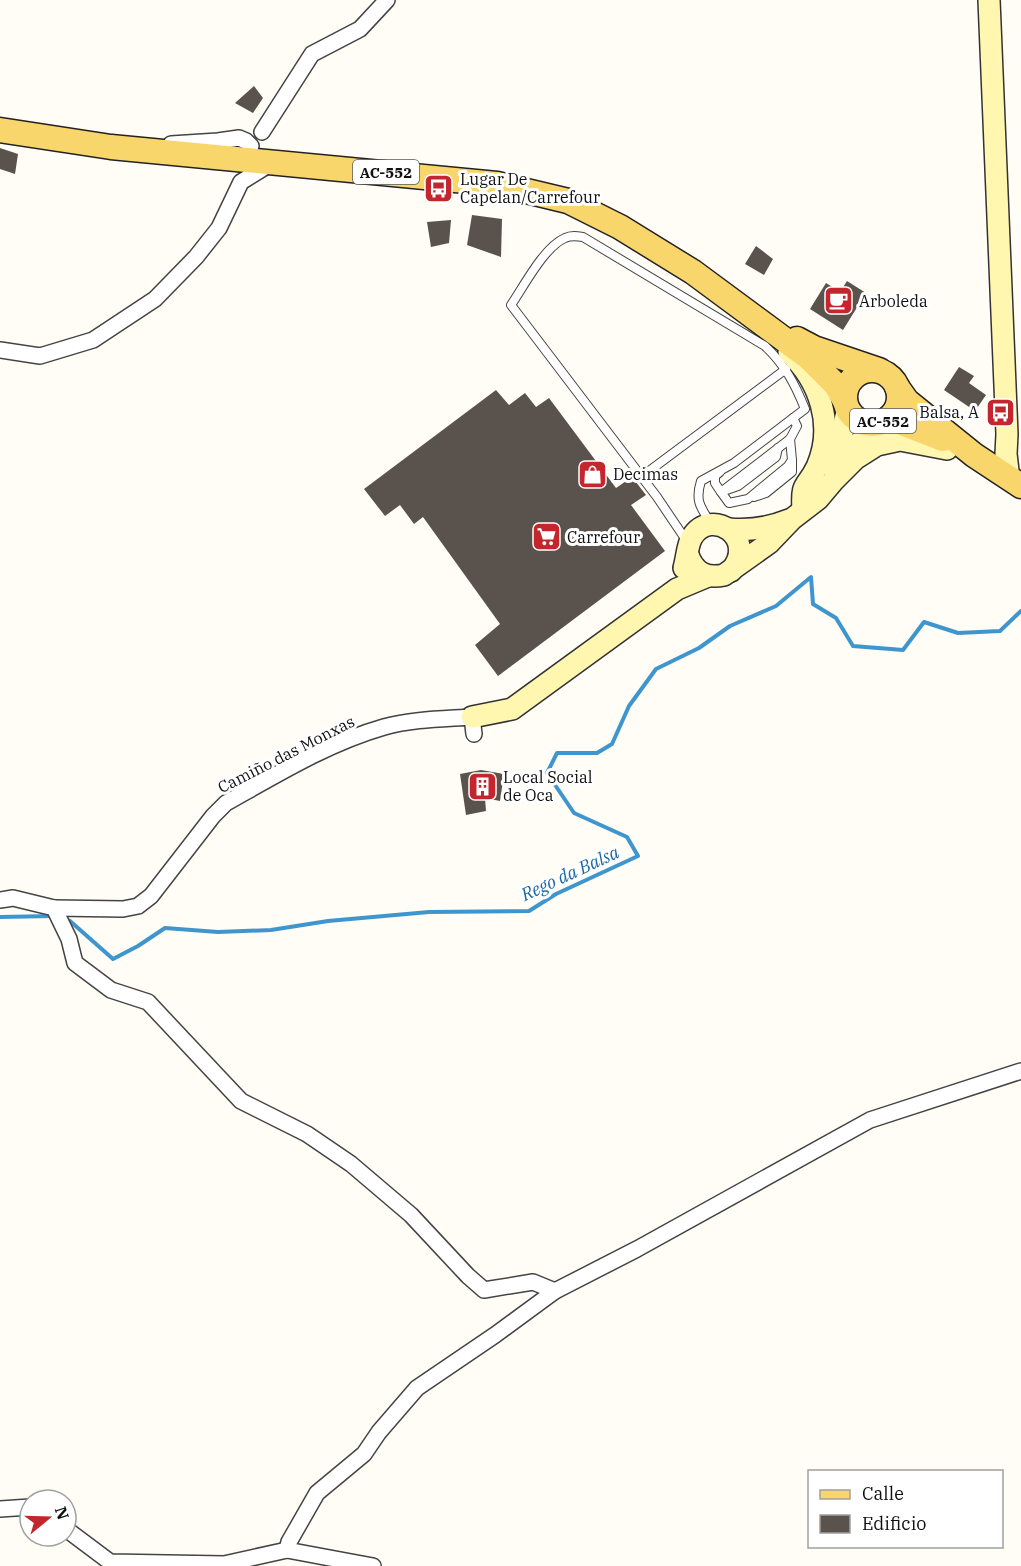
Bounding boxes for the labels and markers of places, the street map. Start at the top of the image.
place label: Lugar De Capelan/Carrefour [460,169,600,207]
bus stop icon: Lugar De Capelan/Carrefour [423,172,455,204]
cafe icon: Arboleda [822,285,854,317]
place label: Arboleda [859,291,928,311]
bus stop icon: Balsa, A [984,396,1016,428]
place label: Balsa, A [919,402,979,422]
shop icon: Decimas [576,458,608,490]
place label: Decimas [613,464,678,484]
supermarket icon: Carrefour [530,521,562,553]
place label: Carrefour [567,527,640,547]
place label: Local Social de Oca [503,767,593,805]
building icon: Local Social de Oca [466,770,498,802]

